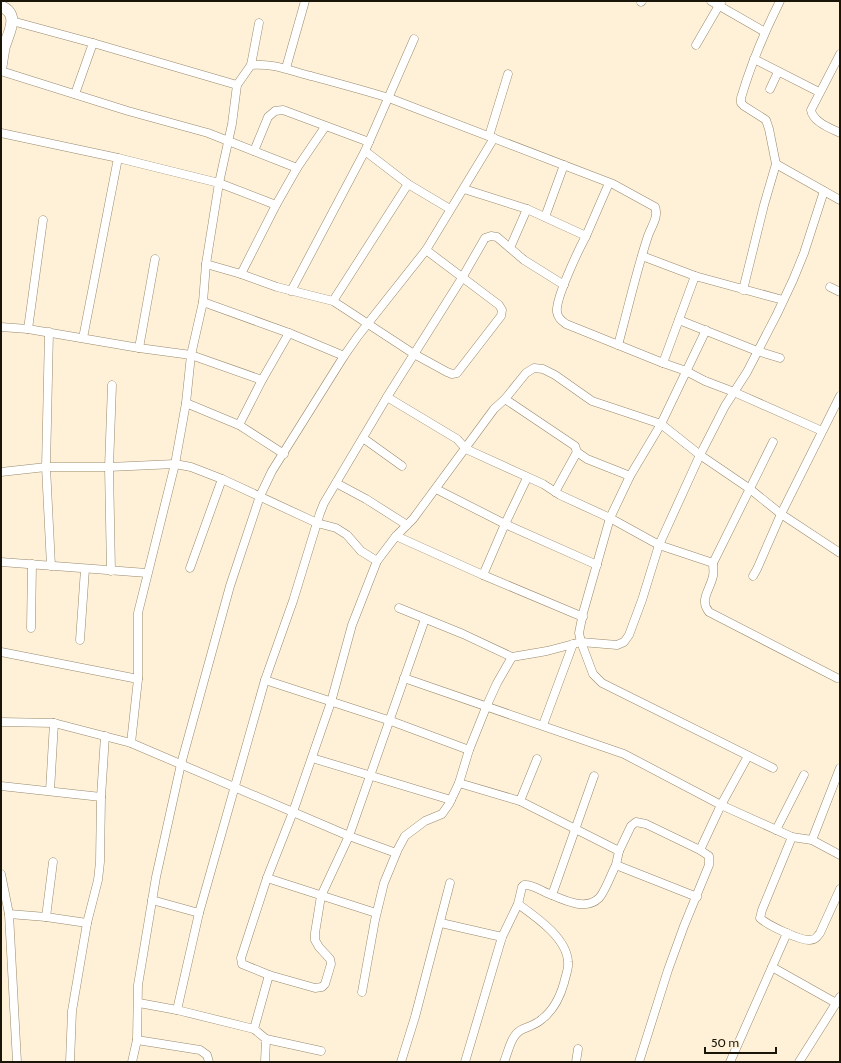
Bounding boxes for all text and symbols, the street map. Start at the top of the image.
scale bar [705,1029,776,1055]
text: 50 m [711,1035,739,1050]

